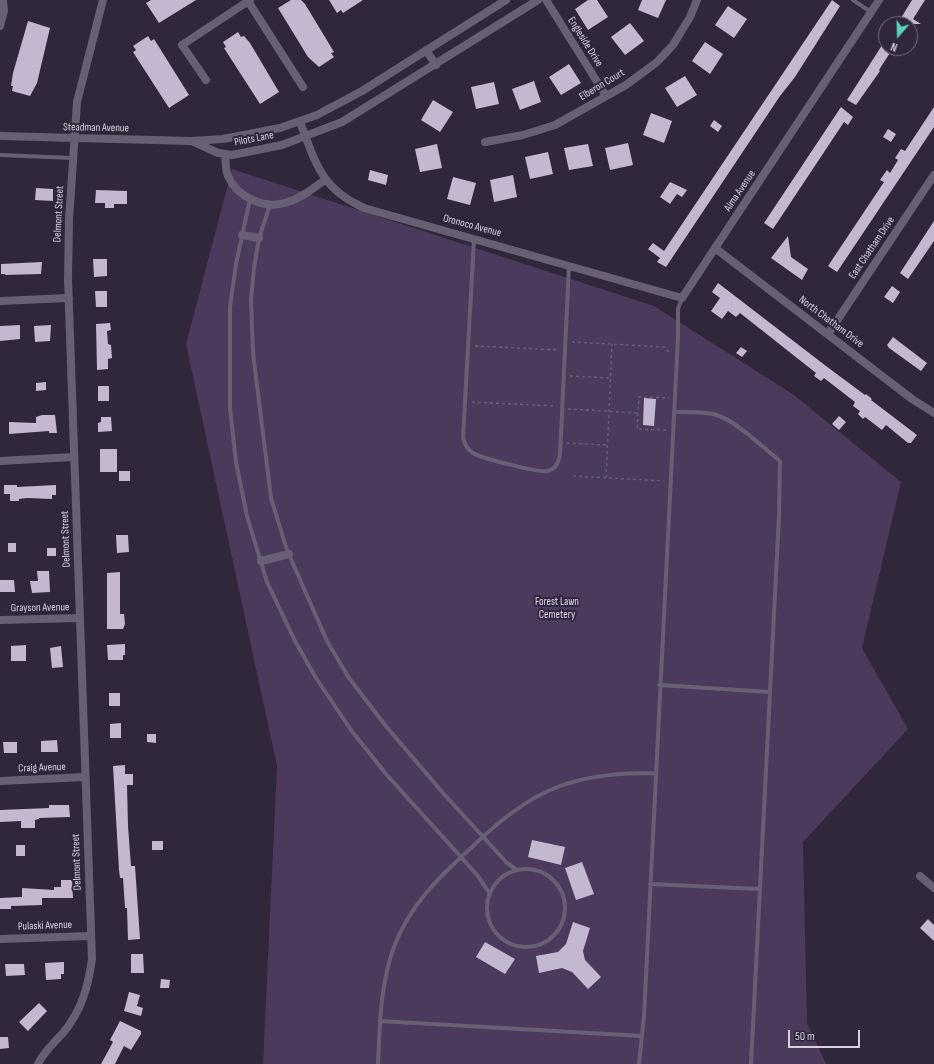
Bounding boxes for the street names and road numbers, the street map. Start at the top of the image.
street label: Engleside Drive [565,15,605,69]
street label: Elberon Court [577,66,627,104]
street label: Steadman Avenue [63,121,129,135]
street label: Pilots Lane [233,129,275,149]
street label: Alma Avenue [721,168,759,214]
street label: Delmont Street [51,185,67,243]
street label: Oronoco Avenue [441,212,503,240]
street label: East Chatham Drive [846,214,898,282]
street label: North Chatham Drive [796,293,866,351]
street label: Delmont Street [58,510,74,568]
street label: Grayson Avenue [11,601,69,615]
street label: Craig Avenue [18,761,66,775]
street label: Delmont Street [69,833,85,891]
street label: Pulaski Avenue [18,918,72,934]

